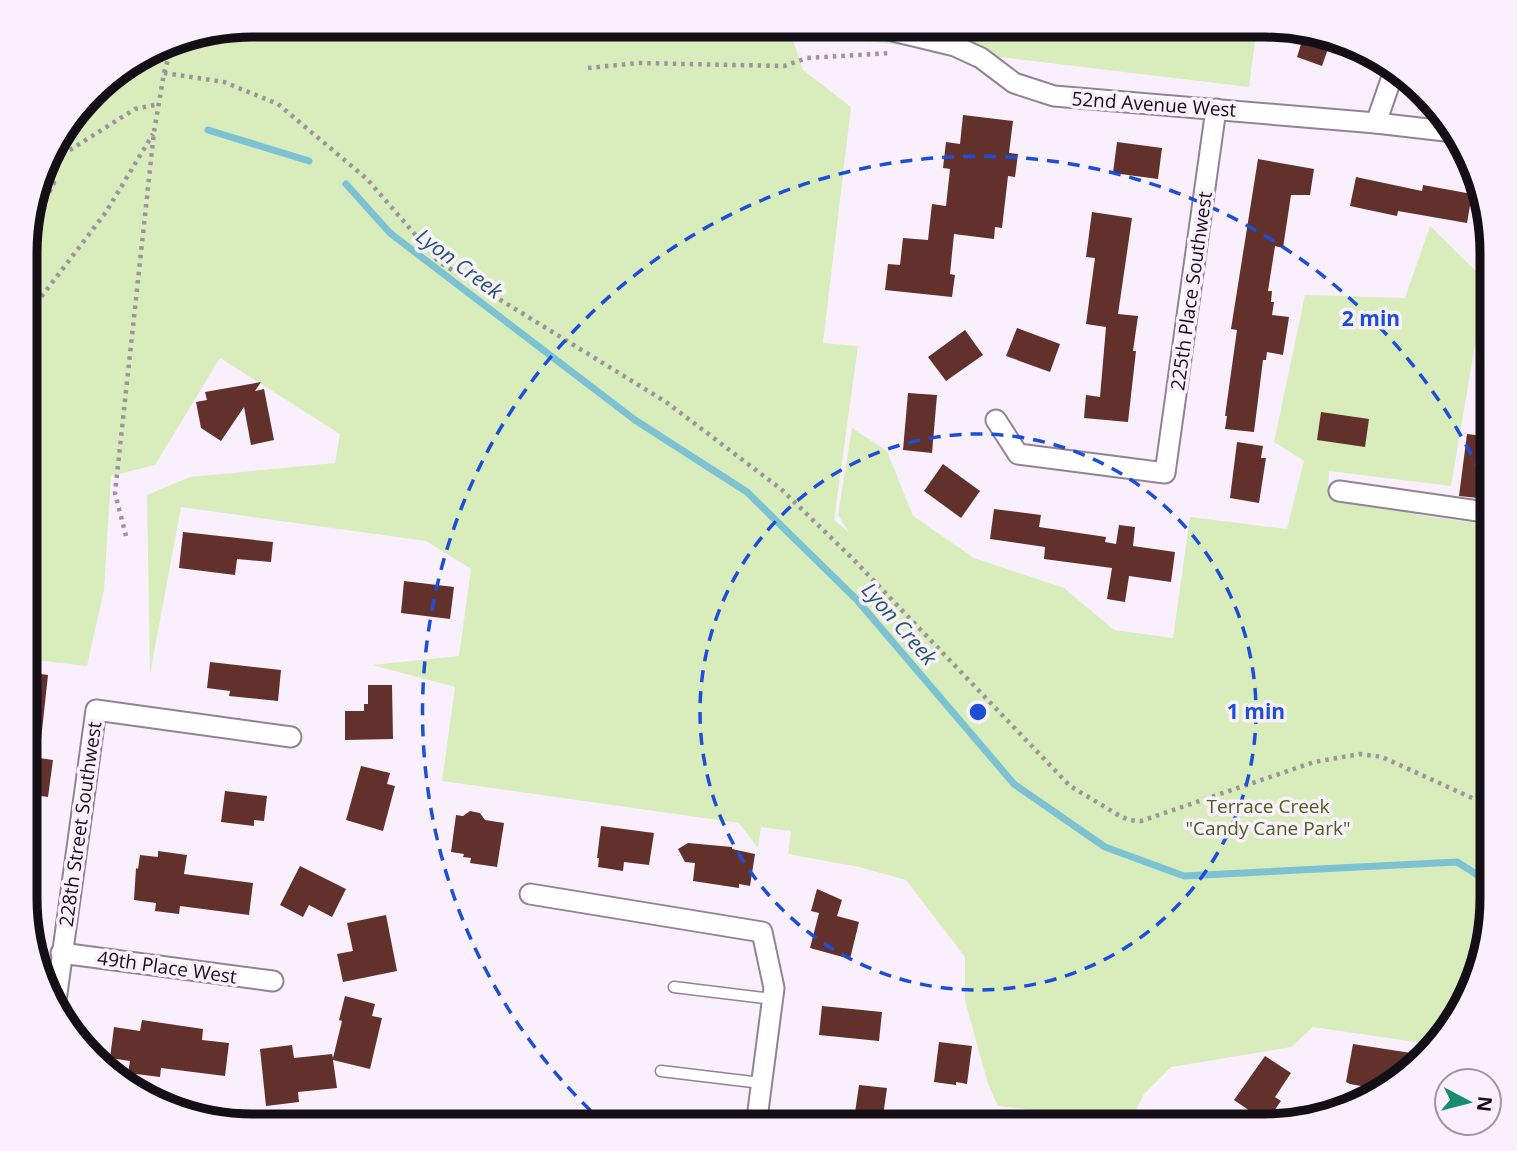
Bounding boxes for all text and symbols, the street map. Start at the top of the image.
street label: 52nd Avenue West [1071,85,1237,123]
street label: 225th Place Southwest [1164,190,1218,392]
water label: Lyon Creek [411,222,509,305]
text: 2 min [1342,304,1400,332]
water label: Lyon Creek [856,576,944,671]
text: 1 min [1227,697,1285,725]
centre of rings [966,700,990,724]
street label: 228th Street Southwest [53,719,107,928]
park label: Terrace Creek "Candy Cane Park" [1186,793,1350,841]
street label: 49th Place West [96,944,239,990]
north arrow [1433,1067,1503,1137]
text: N [1471,1095,1499,1113]

